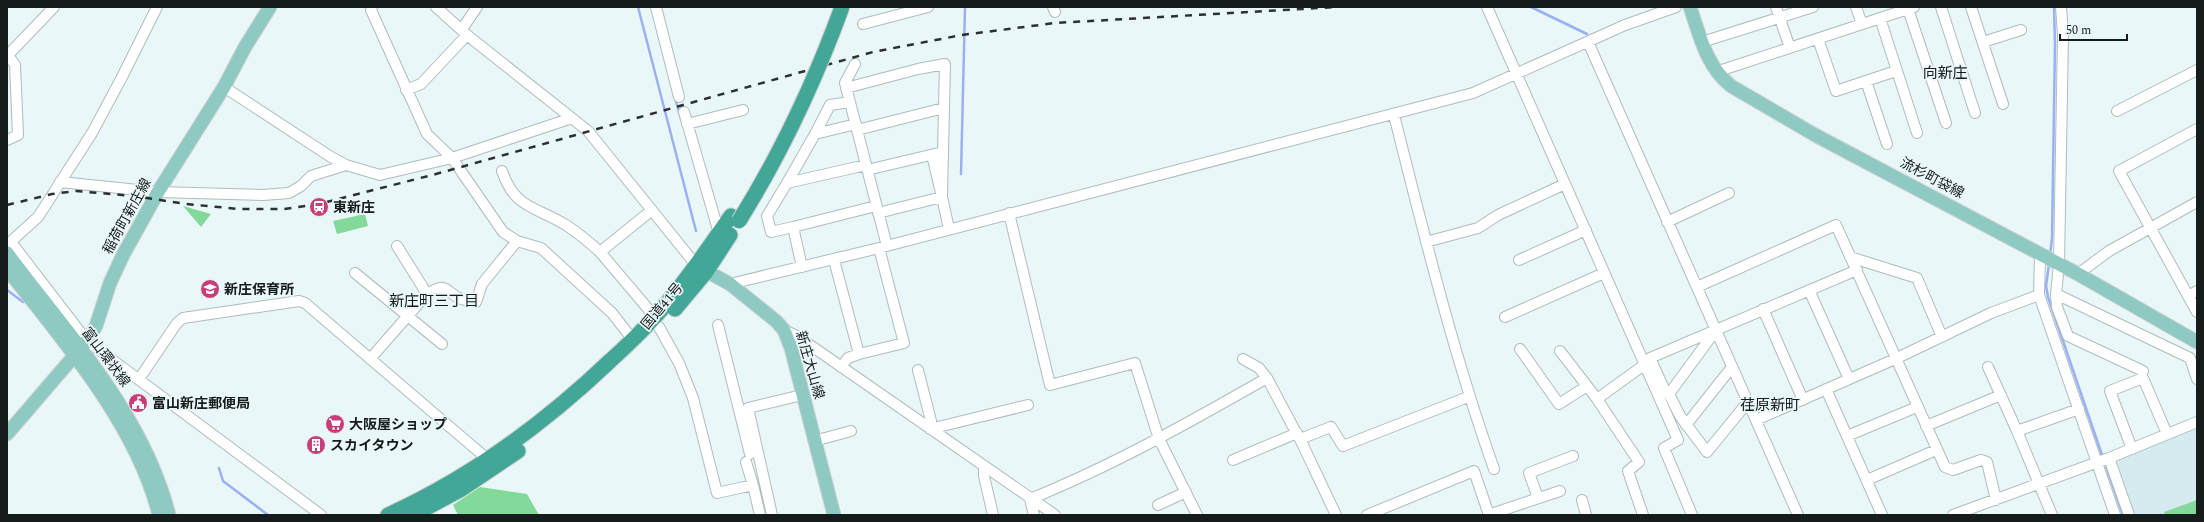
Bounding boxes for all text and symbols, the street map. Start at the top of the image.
scale bar [2060,16,2127,42]
text: 50 m [2066,21,2091,40]
district label: 向新庄 [1922,62,1968,85]
street label: 流杉町袋線 [1896,152,1968,204]
street label: 稲荷町新庄線 [97,174,157,258]
station icon: 東新庄 [308,196,330,218]
place label: 東新庄 [333,197,375,218]
school or university icon: 新庄保育所 [199,278,221,300]
street label: 国道41号 [636,278,688,334]
place label: 新庄保育所 [224,279,294,300]
district label: 新庄町三丁目 [389,290,479,313]
street label: 富山環状線 [77,323,135,391]
street label: 新庄大山線 [790,328,830,402]
public building icon: 富山新庄郵便局 [127,392,149,414]
place label: 富山新庄郵便局 [152,393,250,414]
district label: 荏原新町 [1740,394,1800,417]
supermarket icon: 大阪屋ショップ [324,413,346,435]
place label: 大阪屋ショップ [349,414,447,435]
building icon: スカイタウン [305,434,327,456]
place label: スカイタウン [330,435,413,456]

